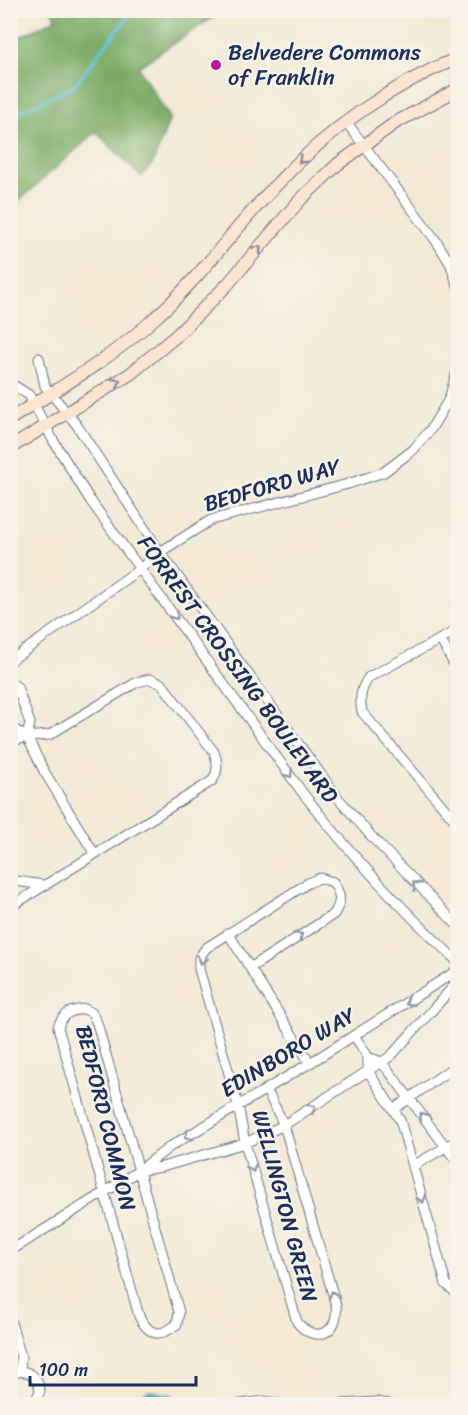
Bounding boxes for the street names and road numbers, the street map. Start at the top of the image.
street label: BEDFORD WAY [199,446,347,523]
street label: FORREST CROSSING BOULEVARD [127,526,350,812]
street label: EDINBORO WAY [212,995,364,1108]
street label: BEDFORD COMMON [64,1021,148,1215]
street label: WELLINGTON GREEN [241,1105,329,1307]

